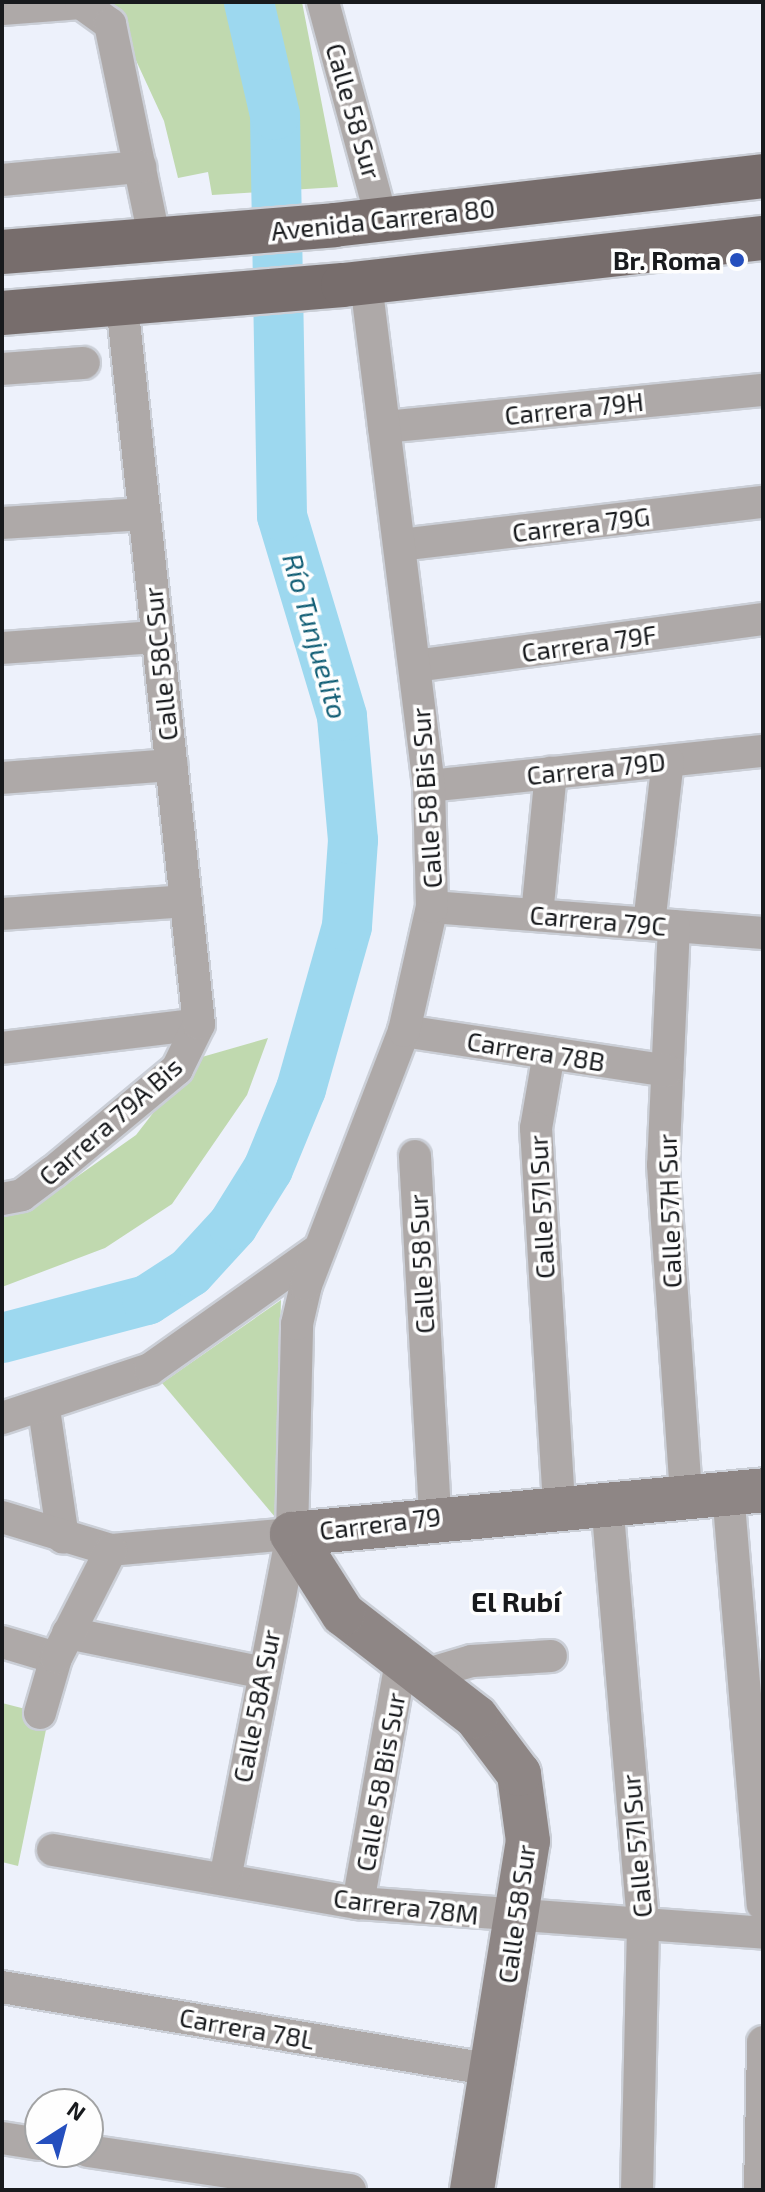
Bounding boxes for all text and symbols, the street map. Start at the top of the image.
street label: Calle 58 Sur [320,40,388,182]
street label: Avenida Carrera 80 [269,192,497,246]
place label: Br. Roma [613,244,721,276]
marker: Br. Roma [728,251,746,269]
street label: Carrera 79H [503,385,645,431]
street label: Carrera 79G [510,500,652,548]
water label: Río Tunjuelito [276,549,356,723]
street label: Calle 58C Sur [136,586,184,742]
street label: Carrera 79F [519,618,659,668]
street label: Calle 58 Bis Sur [404,707,448,889]
street label: Carrera 79D [525,745,667,791]
street label: Carrera 79C [528,898,668,942]
street label: Carrera 78B [465,1025,607,1077]
street label: Carrera 79A Bis [32,1050,188,1192]
street label: Calle 57H Sur [651,1133,687,1289]
street label: Calle 57I Sur [522,1134,560,1280]
street label: Calle 58 Sur [402,1193,440,1335]
street label: Carrera 79 [317,1500,443,1546]
district label: El Rubí [471,1584,561,1618]
street label: Calle 58A Sur [226,1627,286,1785]
street label: Calle 58 Bis Sur [349,1690,411,1874]
street label: Calle 57I Sur [614,1773,658,1919]
street label: Calle 58 Sur [491,1843,541,1985]
street label: Carrera 78M [332,1882,480,1930]
street label: Carrera 78L [177,2001,317,2055]
north arrow [24,2088,104,2168]
text: N [63,2095,91,2125]

